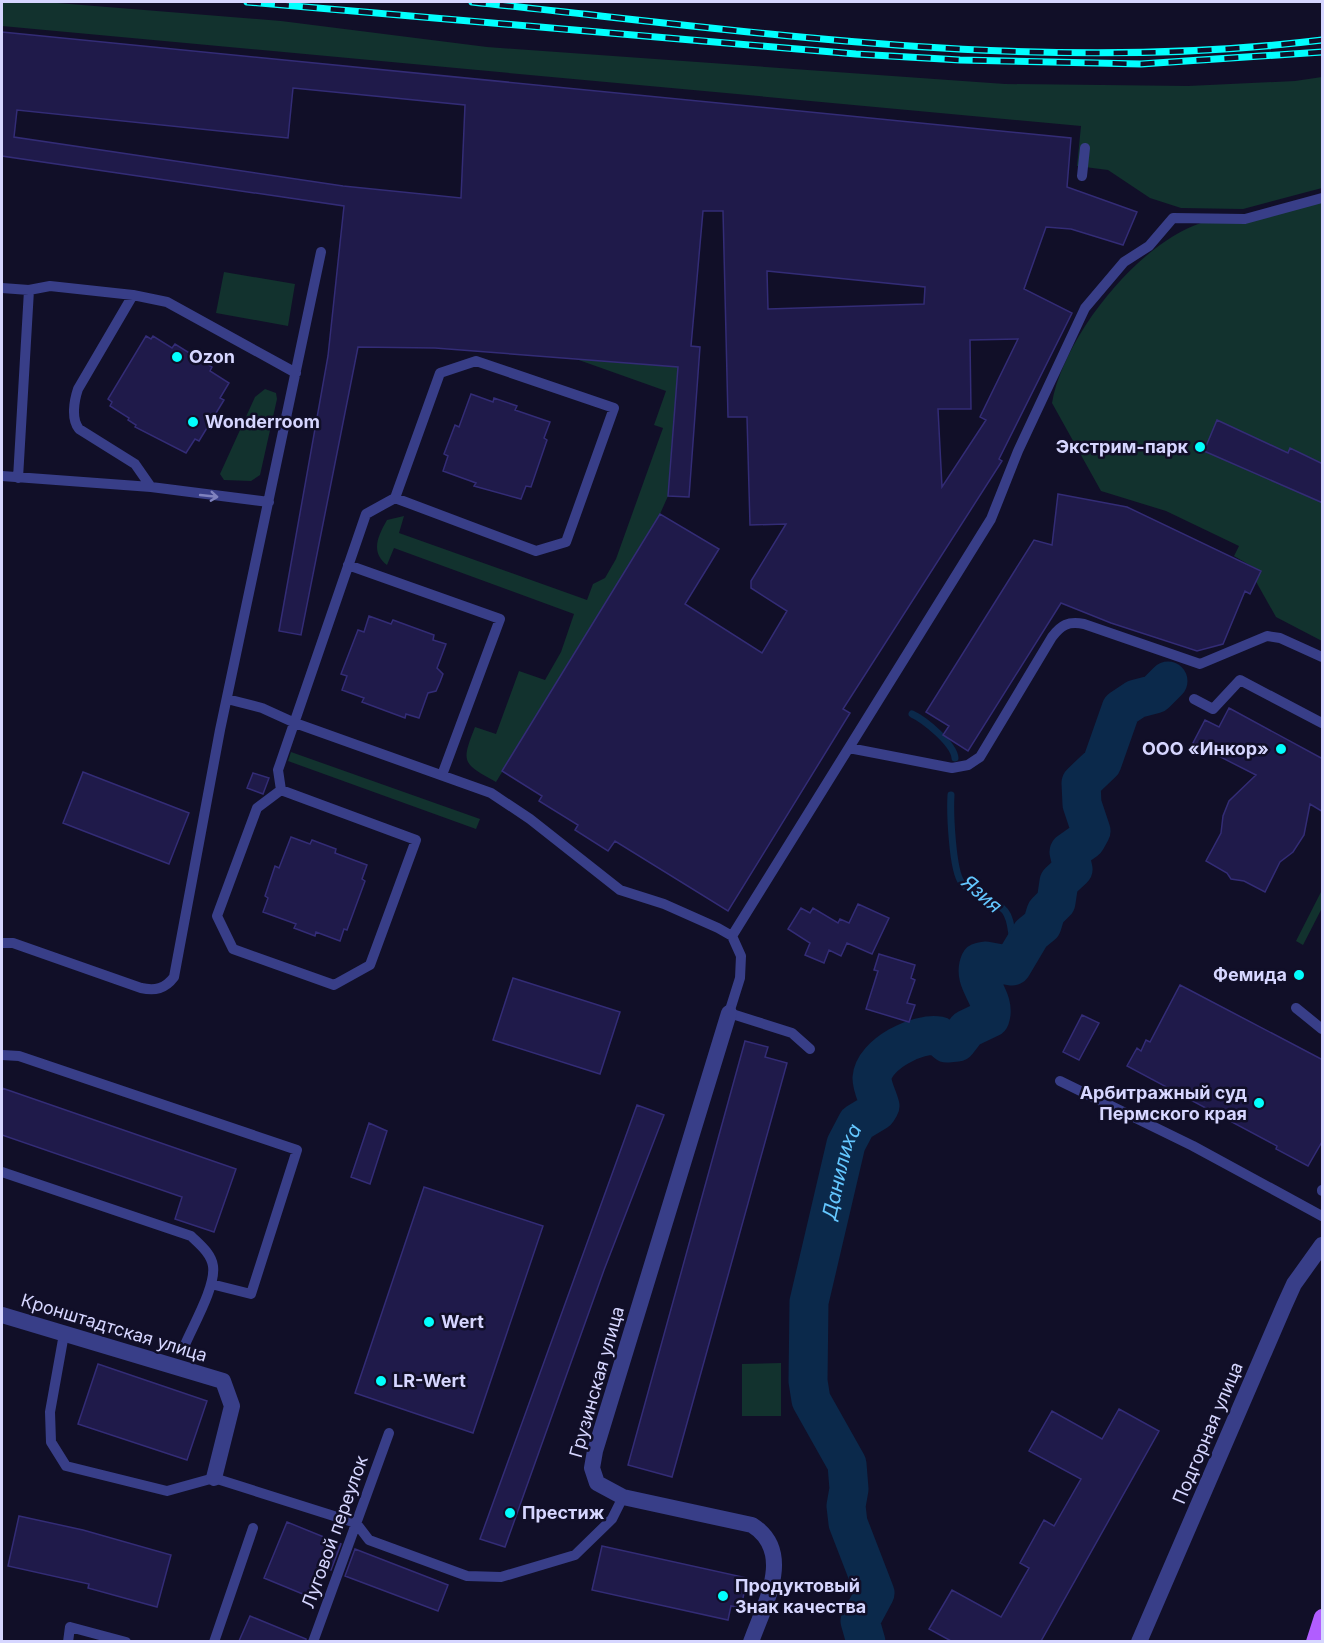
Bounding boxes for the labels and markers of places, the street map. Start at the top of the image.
place label: Ozon [189,346,235,367]
marker: Ozon [170,350,184,364]
place label: Wonderroom [205,411,320,432]
marker: Wonderroom [186,415,200,429]
place label: Экстрим-парк [1056,436,1189,457]
marker: Экстрим-парк [1193,440,1207,454]
place label: ООО «Инкор» [1142,738,1269,759]
marker: ООО «Инкор» [1274,742,1288,756]
place label: Фемида [1213,964,1287,985]
marker: Фемида [1292,968,1306,982]
place label: Арбитражный суд Пермского края [1080,1082,1247,1124]
marker: Арбитражный суд Пермского края [1252,1096,1266,1110]
place label: Wert [441,1311,484,1332]
marker: Wert [422,1315,436,1329]
place label: LR-Wert [393,1370,466,1391]
marker: LR-Wert [374,1374,388,1388]
place label: Престиж [522,1502,605,1523]
marker: Престиж [503,1506,517,1520]
place label: Продуктовый Знак качества [735,1575,866,1617]
marker: Продуктовый Знак качества [716,1589,730,1603]

